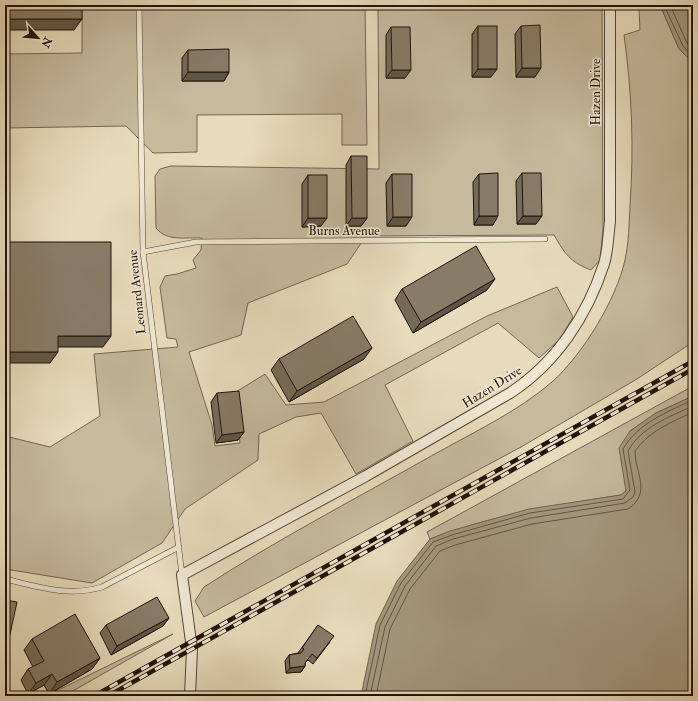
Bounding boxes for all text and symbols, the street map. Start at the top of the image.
north arrow [18,18,58,58]
text: N [38,34,55,51]
street label: Hazen Drive [588,58,604,125]
street label: Burns Avenue [308,223,380,239]
street label: Leonard Avenue [125,248,149,335]
street label: Hazen Drive [459,362,525,412]

